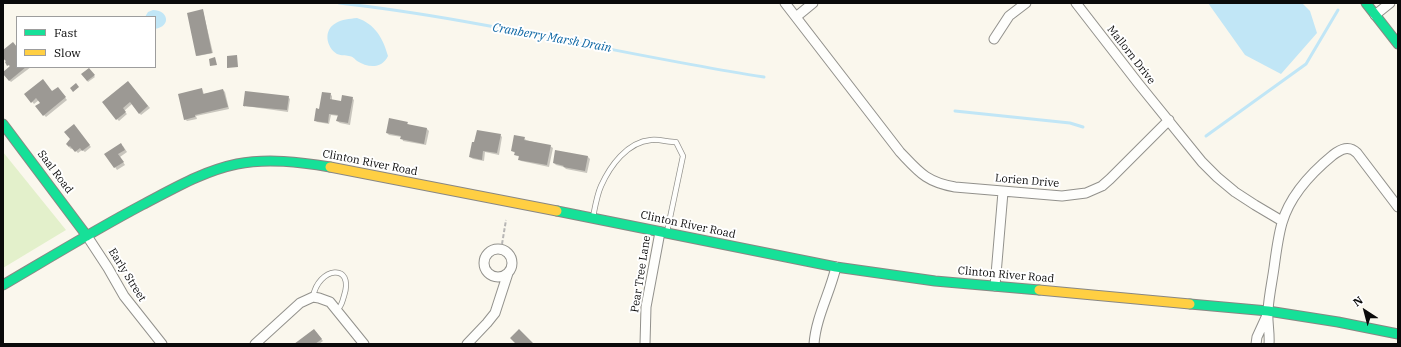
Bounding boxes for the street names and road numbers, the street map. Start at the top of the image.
street label: Mallorn Drive [1104,23,1158,87]
street label: Clinton River Road [321,147,419,179]
street label: Saal Road [35,148,75,196]
street label: Lorien Drive [994,172,1060,190]
street label: Clinton River Road [639,208,737,242]
street label: Pear Tree Lane [628,235,654,313]
street label: Early Street [105,246,149,304]
street label: Clinton River Road [957,264,1055,286]

